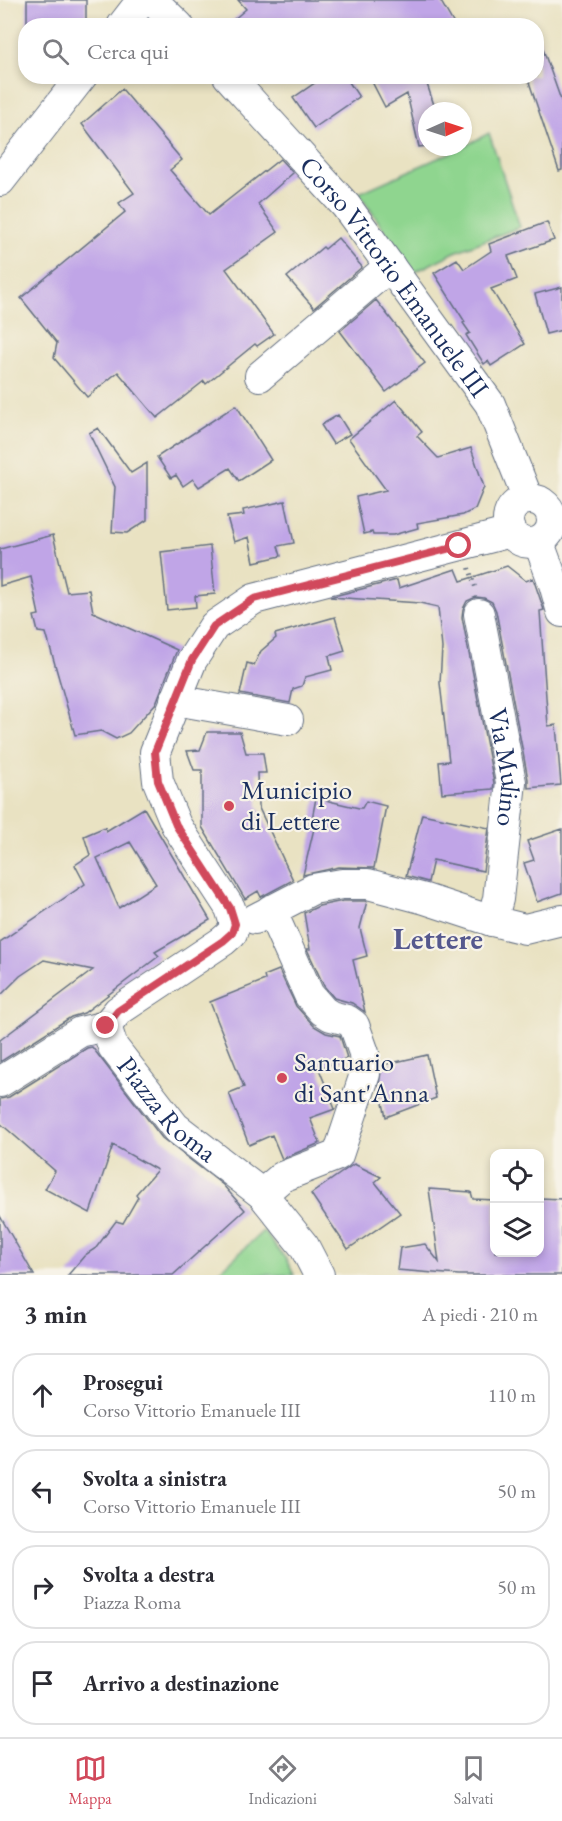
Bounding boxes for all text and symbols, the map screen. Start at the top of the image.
search box [18,18,544,84]
icon: search [39,35,72,68]
text: Cerca qui [87,37,169,66]
north arrow [418,102,472,156]
street label: Corso Vittorio Emanuele III [292,148,497,404]
route start [445,532,471,558]
street label: Via Mulino [480,705,529,829]
place label: Municipio di Lettere [241,772,352,838]
marker: Municipio di Lettere [222,799,236,813]
district label: Lettere [393,919,483,958]
route end [92,1012,118,1038]
place label: Santuario di Sant'Anna [294,1044,429,1110]
street label: Piazza Roma [110,1049,224,1170]
marker: Santuario di Sant'Anna [275,1071,289,1085]
map controls [490,1149,544,1257]
button: locate [490,1149,544,1203]
button: layers [490,1203,544,1257]
text: 3 min [24,1297,87,1331]
text: A piedi · 210 m [422,1301,538,1327]
text: Prosegui [83,1368,163,1397]
icon: ahead [26,1379,59,1412]
text: 110 m [488,1382,536,1408]
text: Corso Vittorio Emanuele III [83,1397,301,1423]
text: Svolta a sinistra [83,1464,227,1493]
icon: left [26,1475,59,1508]
text: 50 m [497,1478,536,1504]
text: Corso Vittorio Emanuele III [83,1493,301,1519]
text: Svolta a destra [83,1560,215,1589]
icon: right [26,1571,59,1604]
text: 50 m [497,1574,536,1600]
text: Piazza Roma [83,1589,181,1615]
icon: arrive [26,1667,59,1700]
text: Arrivo a destinazione [83,1669,279,1698]
tab: Mappa [68,1752,112,1809]
tab: Indicazioni [248,1752,317,1809]
tab: Salvati [454,1752,494,1809]

